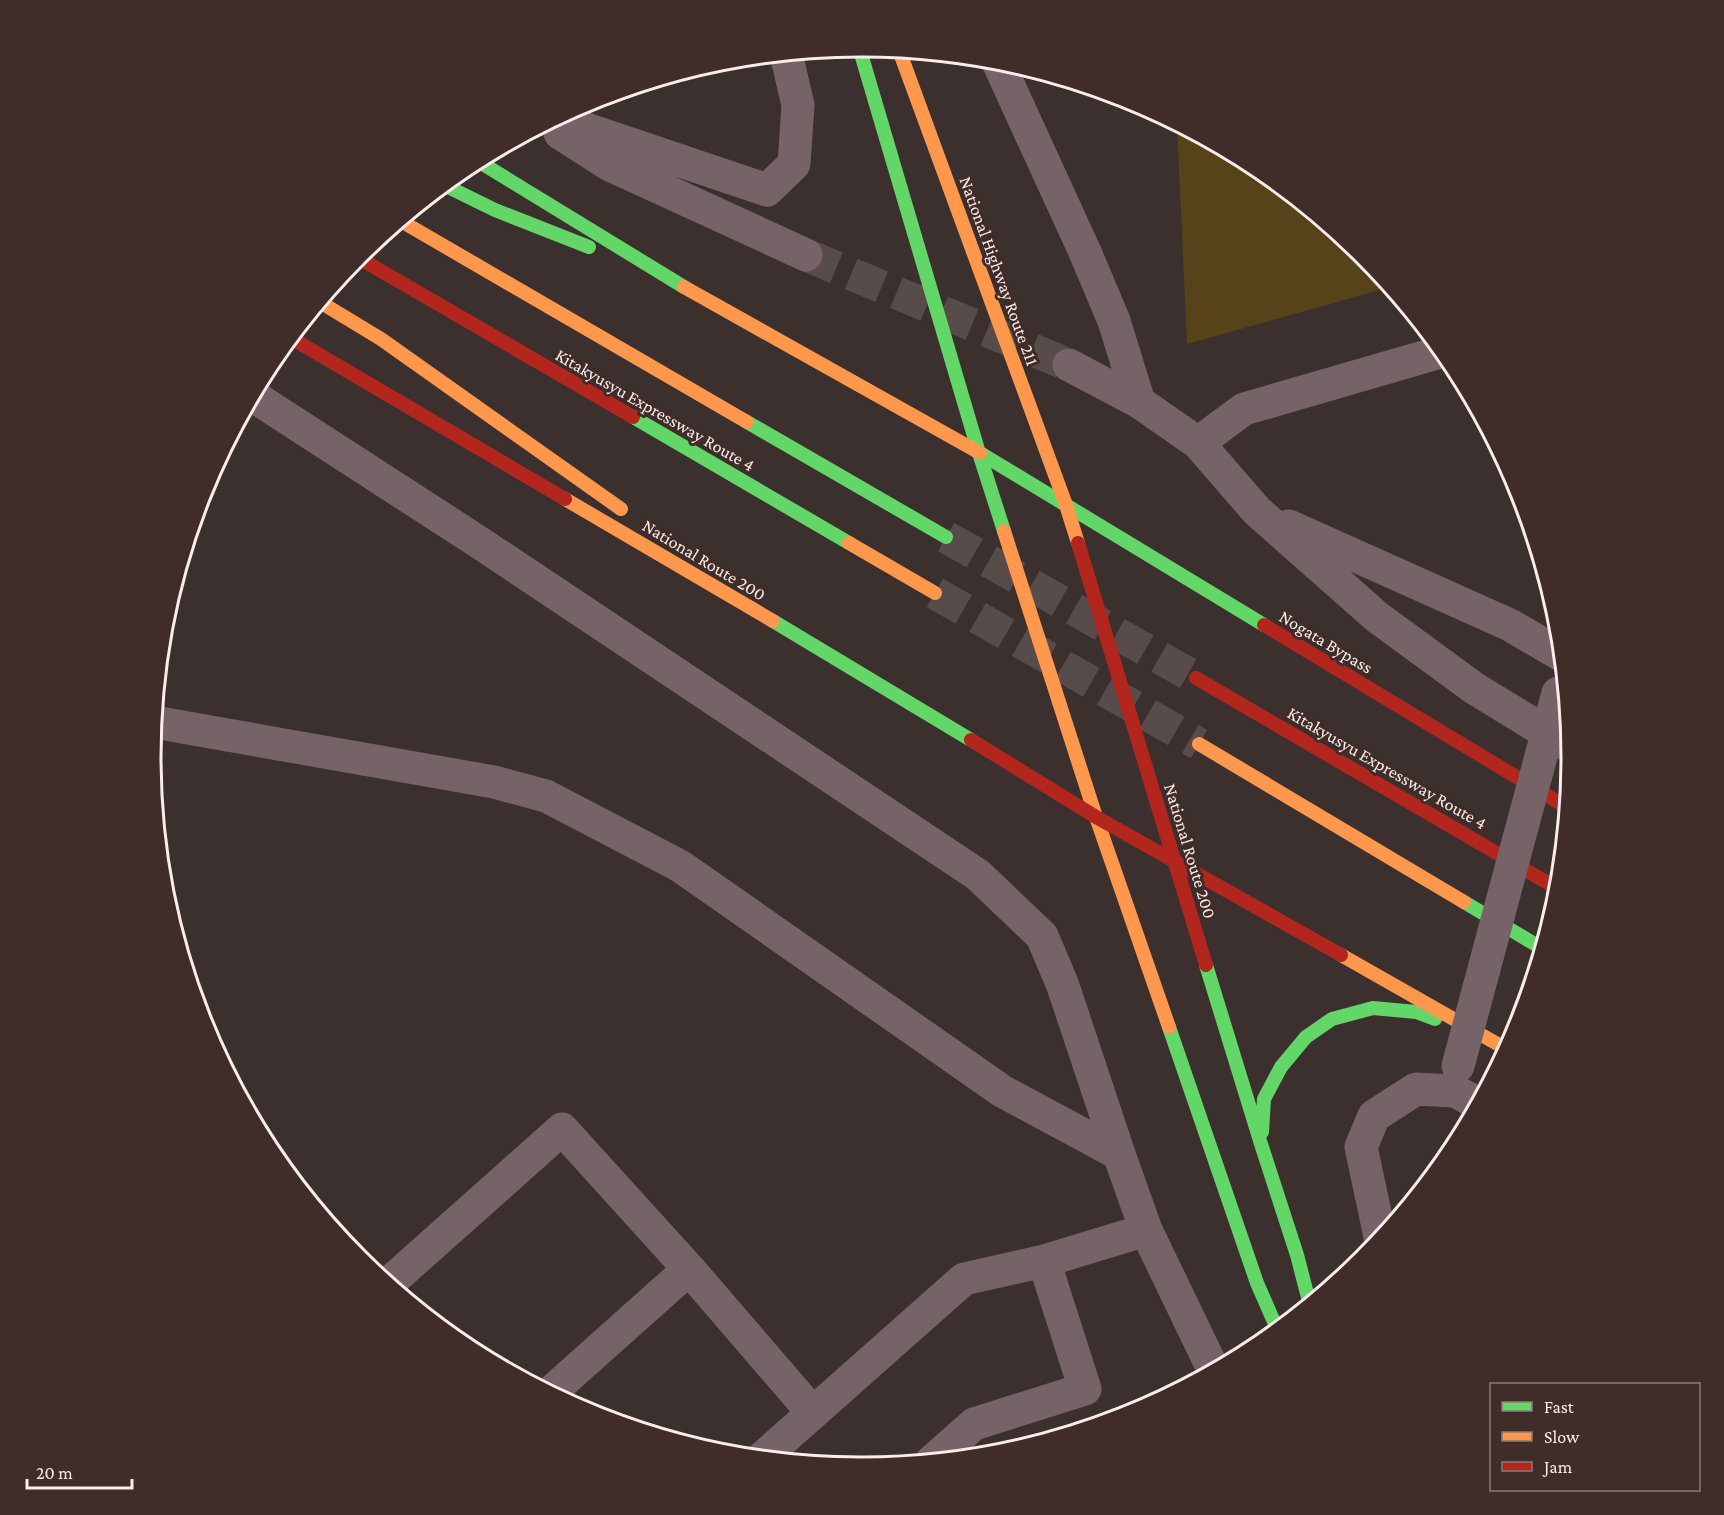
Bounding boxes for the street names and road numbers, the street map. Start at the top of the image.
street label: National Highway Route 211 [955,174,1043,368]
street label: Kitakyusyu Expressway Route 4 [552,345,758,475]
street label: National Route 200 [639,515,769,605]
street label: Nogata Bypass [1276,606,1376,678]
street label: Kitakyusyu Expressway Route 4 [1284,703,1490,833]
street label: National Route 200 [1160,781,1220,921]

